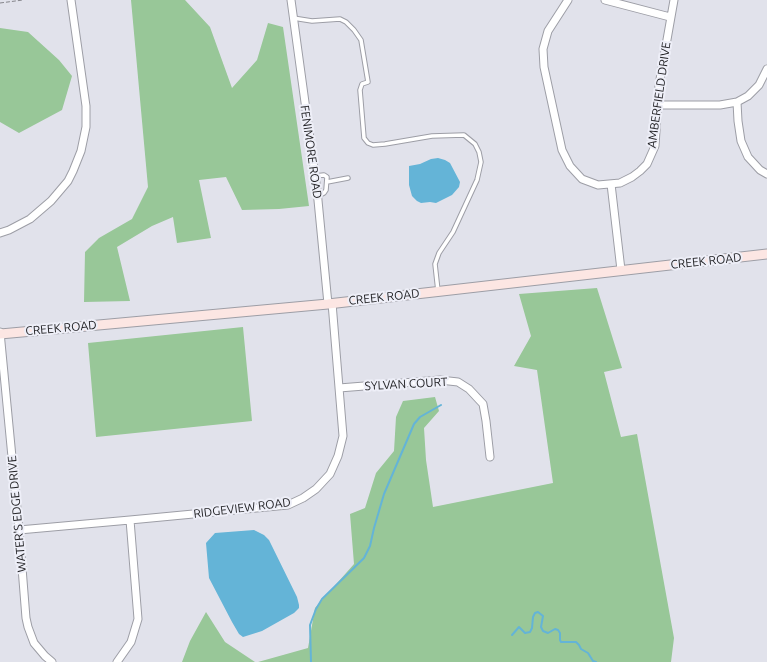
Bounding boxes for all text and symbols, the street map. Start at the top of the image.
street label: AMBERFIELD DRIVE [644,41,674,149]
street label: FENIMORE ROAD [297,104,325,200]
street label: CREEK ROAD [670,250,742,272]
street label: CREEK ROAD [348,286,420,308]
street label: CREEK ROAD [25,318,97,338]
street label: SYLVAN COURT [364,375,448,393]
street label: WATER'S EDGE DRIVE [5,455,29,573]
street label: RIDGEVIEW ROAD [193,495,291,521]

